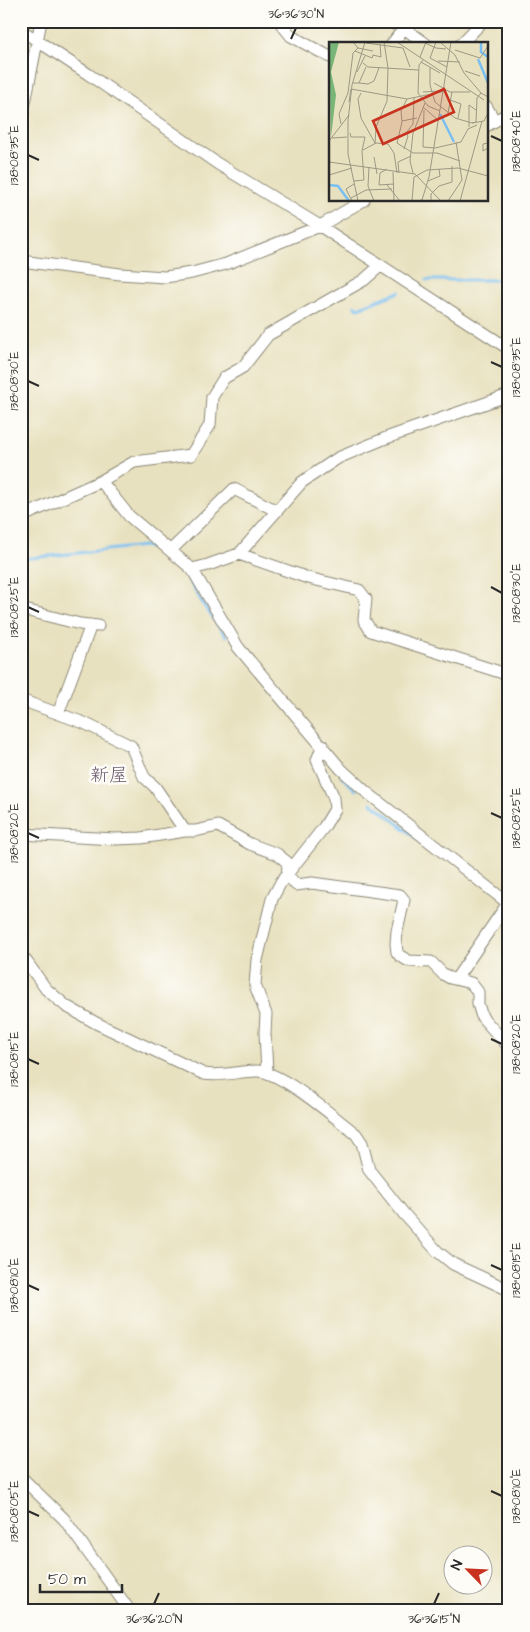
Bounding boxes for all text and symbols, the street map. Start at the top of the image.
text: 36°36'30"N [268,6,324,23]
inset map [329,42,488,201]
text: 138°08'40"E [508,110,525,172]
text: 138°08'35"E [6,125,23,185]
text: 138°08'35"E [508,337,525,397]
text: 138°08'30"E [6,352,23,410]
text: 138°08'30"E [508,564,525,622]
text: 138°08'25"E [6,577,23,637]
district label: 新屋 [90,762,128,789]
text: 138°08'25"E [508,788,525,848]
text: 138°08'20"E [6,803,23,863]
text: 138°08'20"E [508,1014,525,1074]
text: 138°08'15"E [6,1031,23,1087]
text: 138°08'15"E [508,1242,525,1298]
text: 138°08'10"E [6,1258,23,1312]
text: 138°08'10"E [508,1469,525,1523]
text: 138°08'05"E [6,1480,23,1542]
north arrow [442,1544,492,1594]
text: N [446,1557,468,1573]
scale bar [40,1562,122,1594]
text: 50 m [48,1569,86,1590]
text: 36°36'20"N [126,1611,183,1628]
text: 36°36'15"N [408,1611,461,1628]

